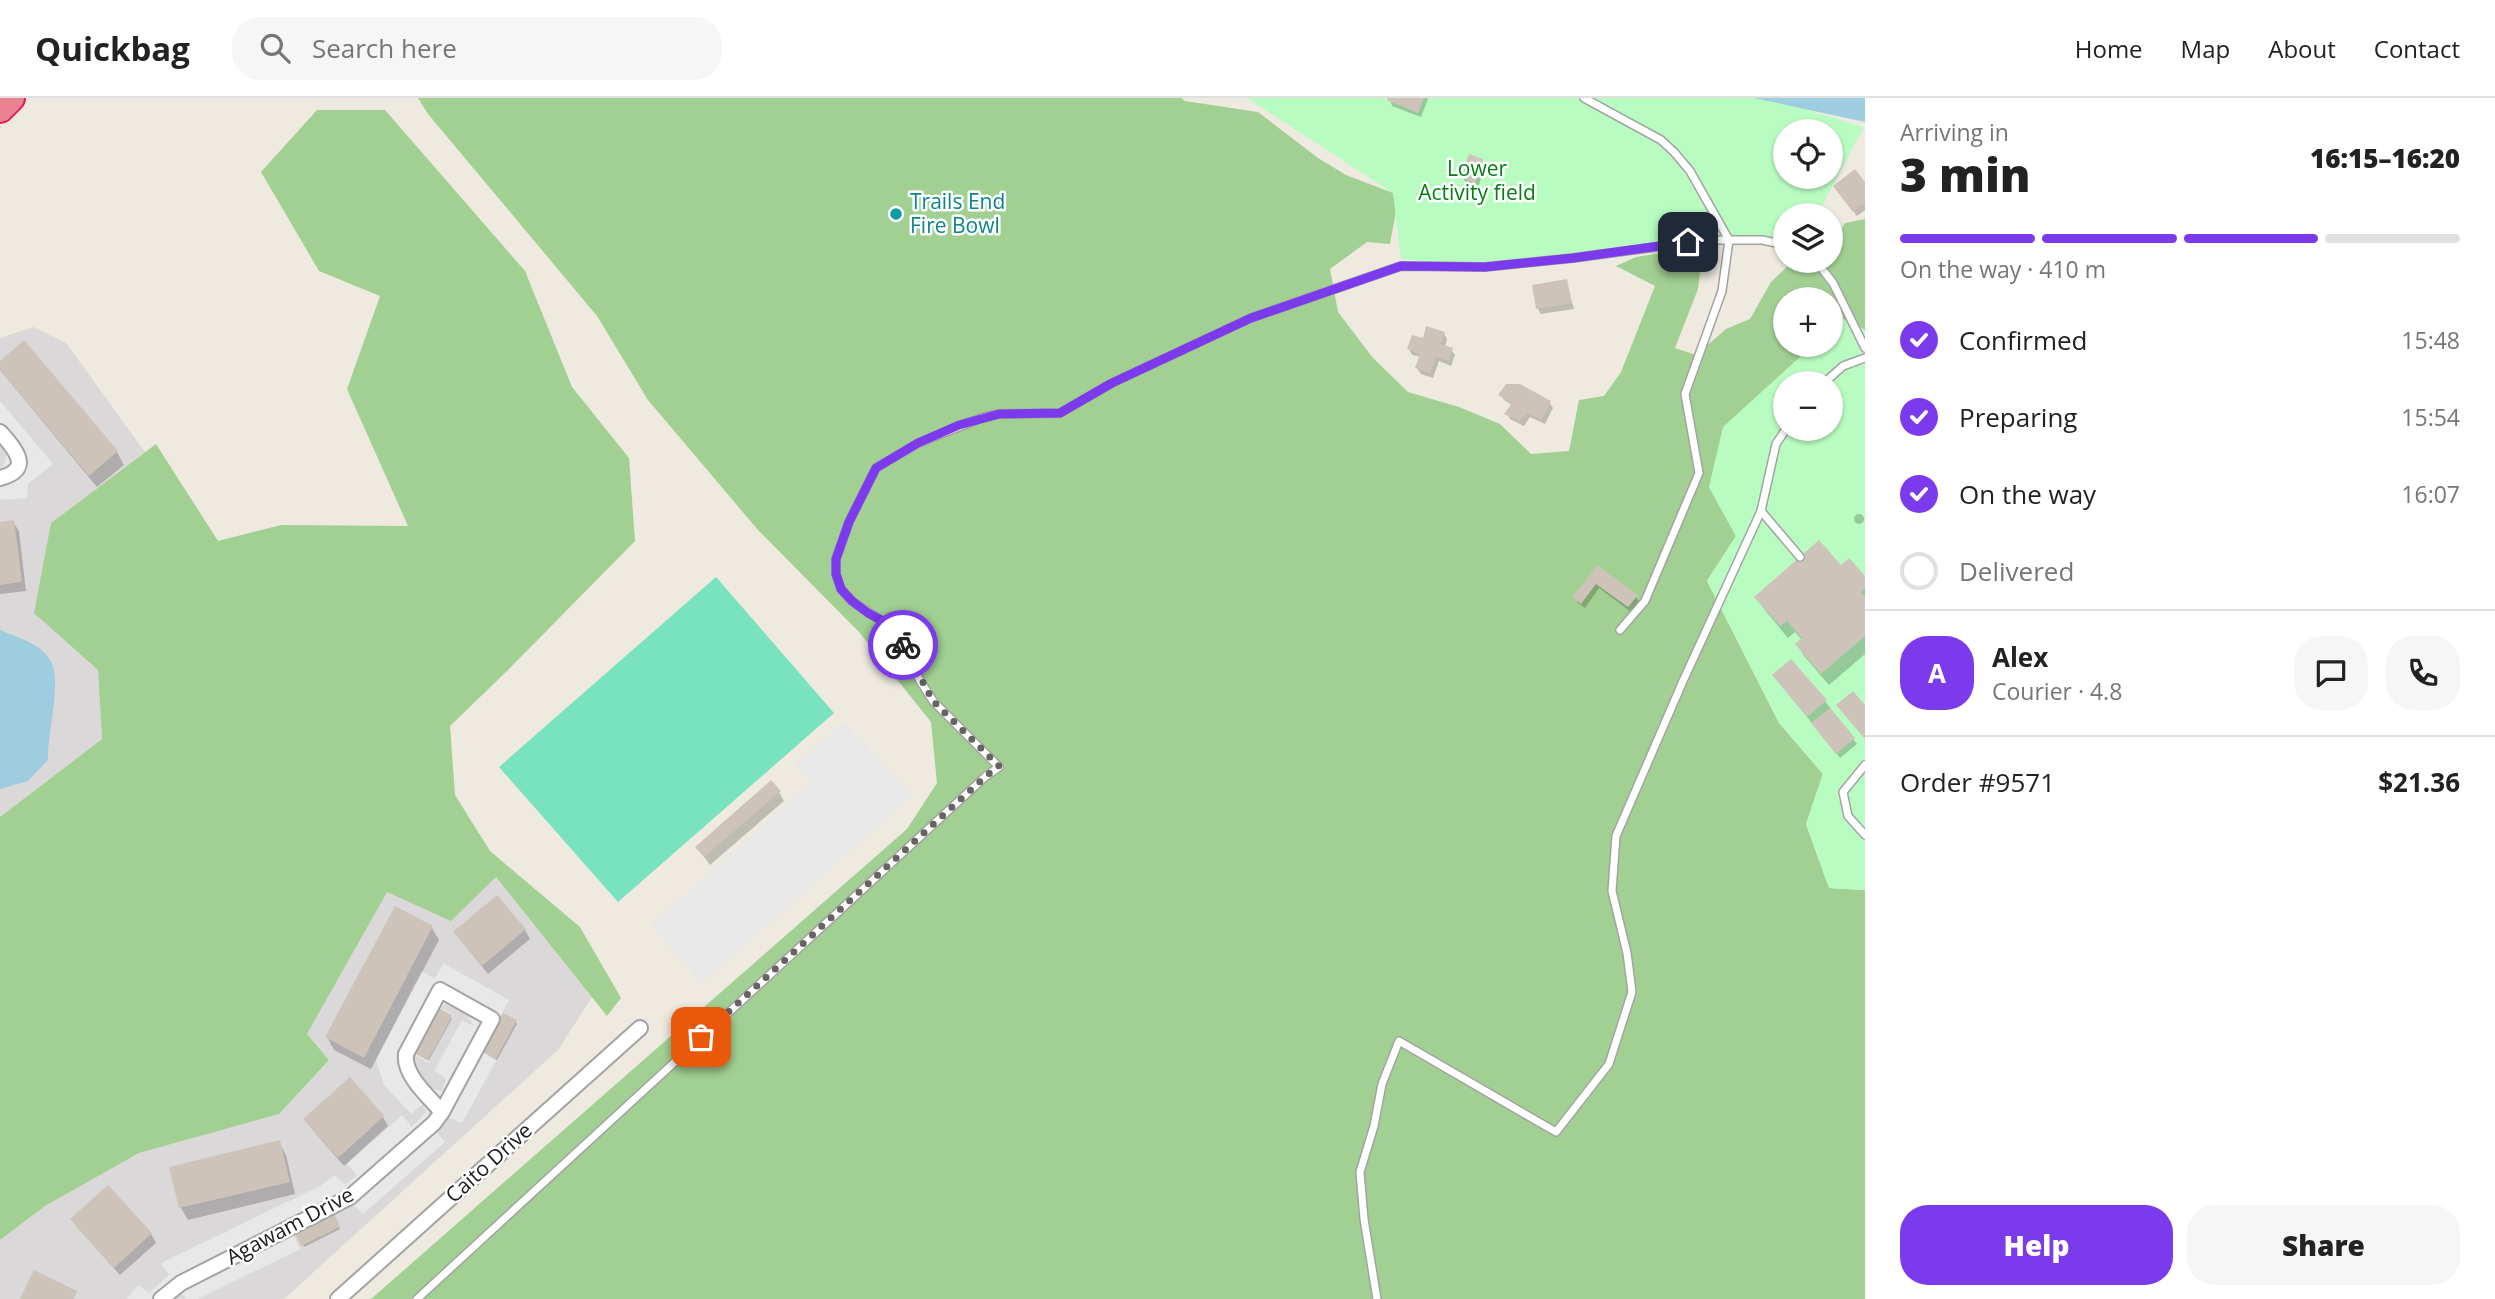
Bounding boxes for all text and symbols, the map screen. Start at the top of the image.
search box [232,17,722,80]
text: Quickbag [35,26,190,71]
icon: search [256,29,294,67]
text: Search here [312,30,457,66]
text: Home [2075,32,2143,65]
text: Map [2181,32,2230,65]
text: About [2268,32,2336,65]
text: Contact [2374,32,2460,65]
text: Arriving in [1900,116,2009,148]
map controls [1773,119,1843,441]
button: locate [1773,119,1843,189]
text: 16:15–16:20 [2310,140,2460,176]
text: 3 min [1900,143,2031,205]
park label: Lower Activity field [1418,154,1536,206]
place label: Trails End Fire Bowl [910,187,1005,239]
button: layers [1773,203,1843,273]
marker: Trails End Fire Bowl [888,206,904,222]
pin [1658,212,1718,272]
icon: home [1669,223,1707,261]
text: On the way · 410 m [1900,253,2106,285]
button: + [1773,287,1843,357]
icon: check [1900,321,1938,359]
text: Confirmed [1959,322,2087,358]
text: 15:48 [2401,324,2460,356]
button: − [1773,371,1843,441]
icon: check [1900,398,1938,436]
text: Preparing [1959,399,2077,435]
text: 15:54 [2401,401,2460,433]
icon: check [1900,475,1938,513]
text: On the way [1959,476,2096,512]
text: 16:07 [2401,478,2460,510]
text: Delivered [1959,553,2074,589]
courier [868,610,938,680]
icon: bike [884,626,922,664]
button: chat [2294,636,2368,710]
button: phone [2386,636,2460,710]
text: Alex [1992,639,2048,675]
text: A [1928,655,1946,691]
text: Courier · 4.8 [1992,675,2122,707]
text: Order #9571 [1900,764,2055,800]
text: $21.36 [2378,764,2460,800]
pin [671,1007,731,1067]
icon: bag [682,1018,720,1056]
street label: Caito Drive [439,1116,538,1209]
street label: Agawam Drive [221,1180,358,1270]
button: Help [1900,1205,2173,1285]
button: Share [2187,1205,2460,1285]

